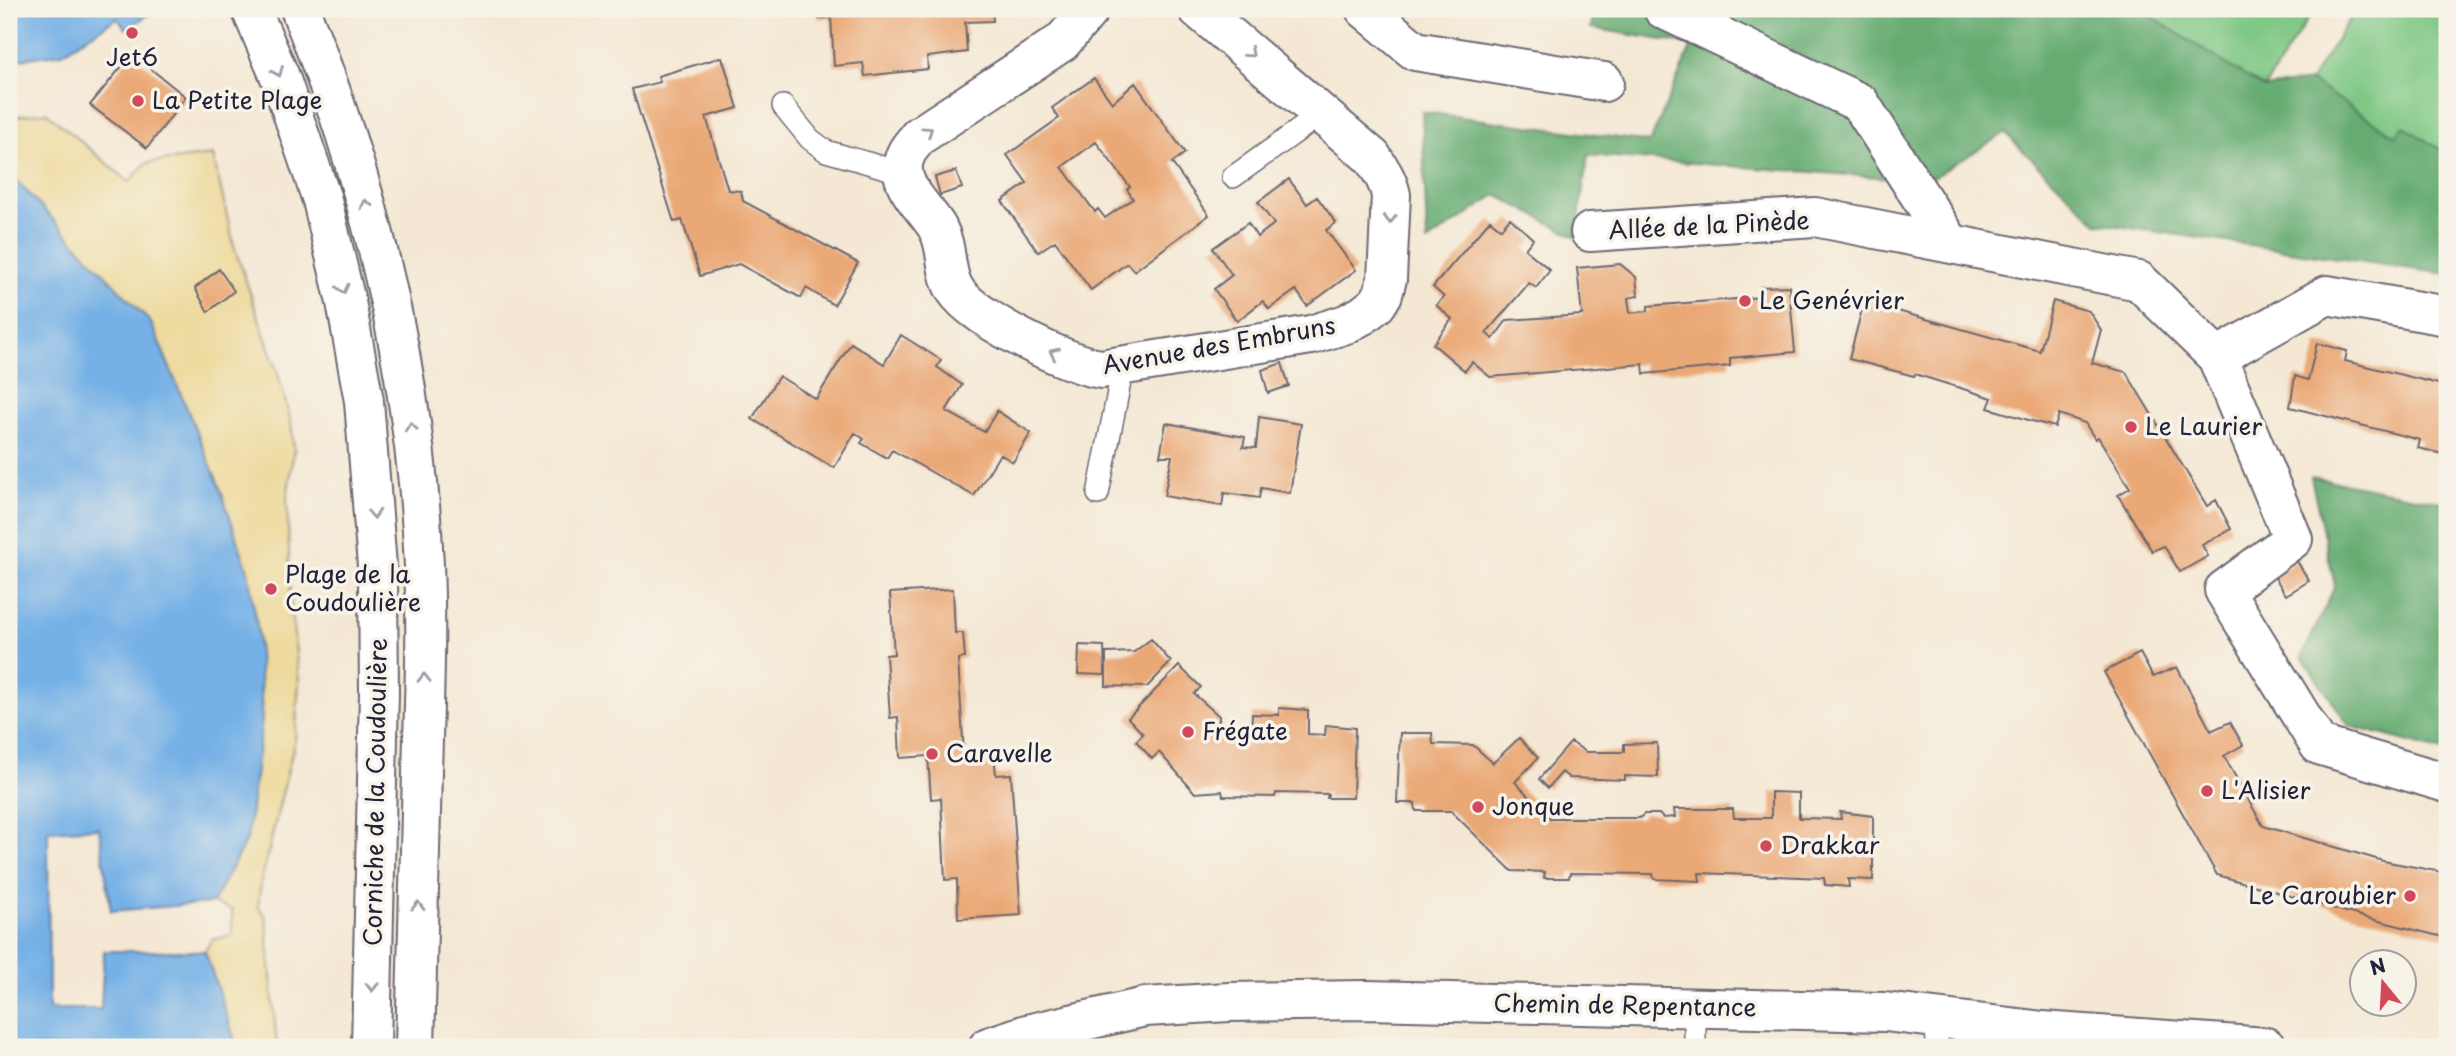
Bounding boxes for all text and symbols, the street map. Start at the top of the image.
marker: Jet6 [124,25,140,41]
place label: Jet6 [106,38,158,74]
one-way arrow [1242,45,1255,57]
one-way arrow [269,65,283,77]
place label: La Petite Plage [152,81,322,117]
marker: La Petite Plage [130,93,146,109]
one-way arrow [920,127,933,139]
one-way arrow [360,198,374,210]
street label: Allée de la Pinède [1608,201,1810,247]
one-way arrow [1383,214,1398,225]
place label: Le Genévrier [1759,281,1904,317]
one-way arrow [335,283,349,295]
marker: Le Genévrier [1737,293,1753,309]
street label: Avenue des Embruns [1099,306,1338,382]
one-way arrow [1049,348,1061,362]
place label: Le Laurier [2145,407,2262,443]
marker: Le Laurier [2123,419,2139,435]
one-way arrow [404,421,419,432]
one-way arrow [367,509,382,520]
place label: Plage de la Coudoulière [285,555,421,619]
marker: Plage de la Coudoulière [263,581,279,597]
street label: Corniche de la Coudoulière [353,638,395,946]
one-way arrow [416,672,432,683]
place label: Frégate [1202,712,1288,748]
marker: Frégate [1180,724,1196,740]
place label: Caravelle [946,734,1053,770]
marker: Caravelle [924,746,940,762]
place label: L'Alisier [2221,771,2311,807]
marker: L'Alisier [2199,783,2215,799]
place label: Jonque [1492,787,1575,823]
marker: Jonque [1470,799,1486,815]
place label: Drakkar [1780,826,1880,862]
marker: Drakkar [1758,838,1774,854]
place label: Le Caroubier [2248,876,2396,912]
marker: Le Caroubier [2402,888,2418,904]
one-way arrow [411,900,426,911]
north arrow [2348,948,2418,1018]
text: N [2366,950,2389,982]
one-way arrow [365,981,380,992]
street label: Chemin de Repentance [1493,984,1757,1024]

